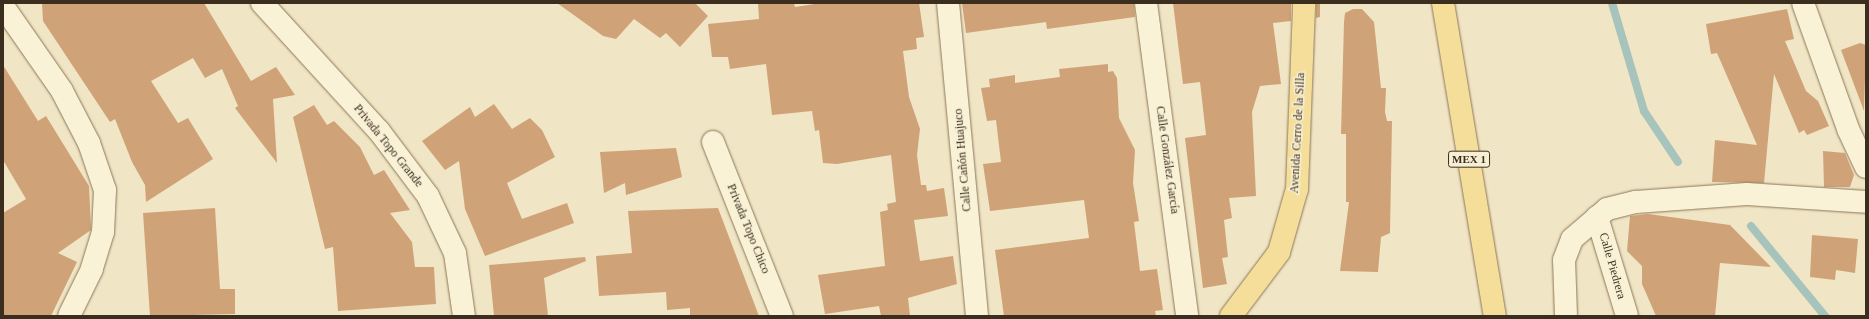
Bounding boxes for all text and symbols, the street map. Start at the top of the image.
street label: Avenida Cerro de la Silla [1288,72,1308,194]
street label: Privada Topo Grande [350,102,426,190]
street label: Calle González García [1152,105,1182,215]
street label: Calle Cañón Huajuco [951,108,975,212]
road number: MEX 1 [1448,150,1490,168]
street label: Privada Topo Chico [723,182,773,276]
street label: Calle Piedrera [1596,231,1628,301]

